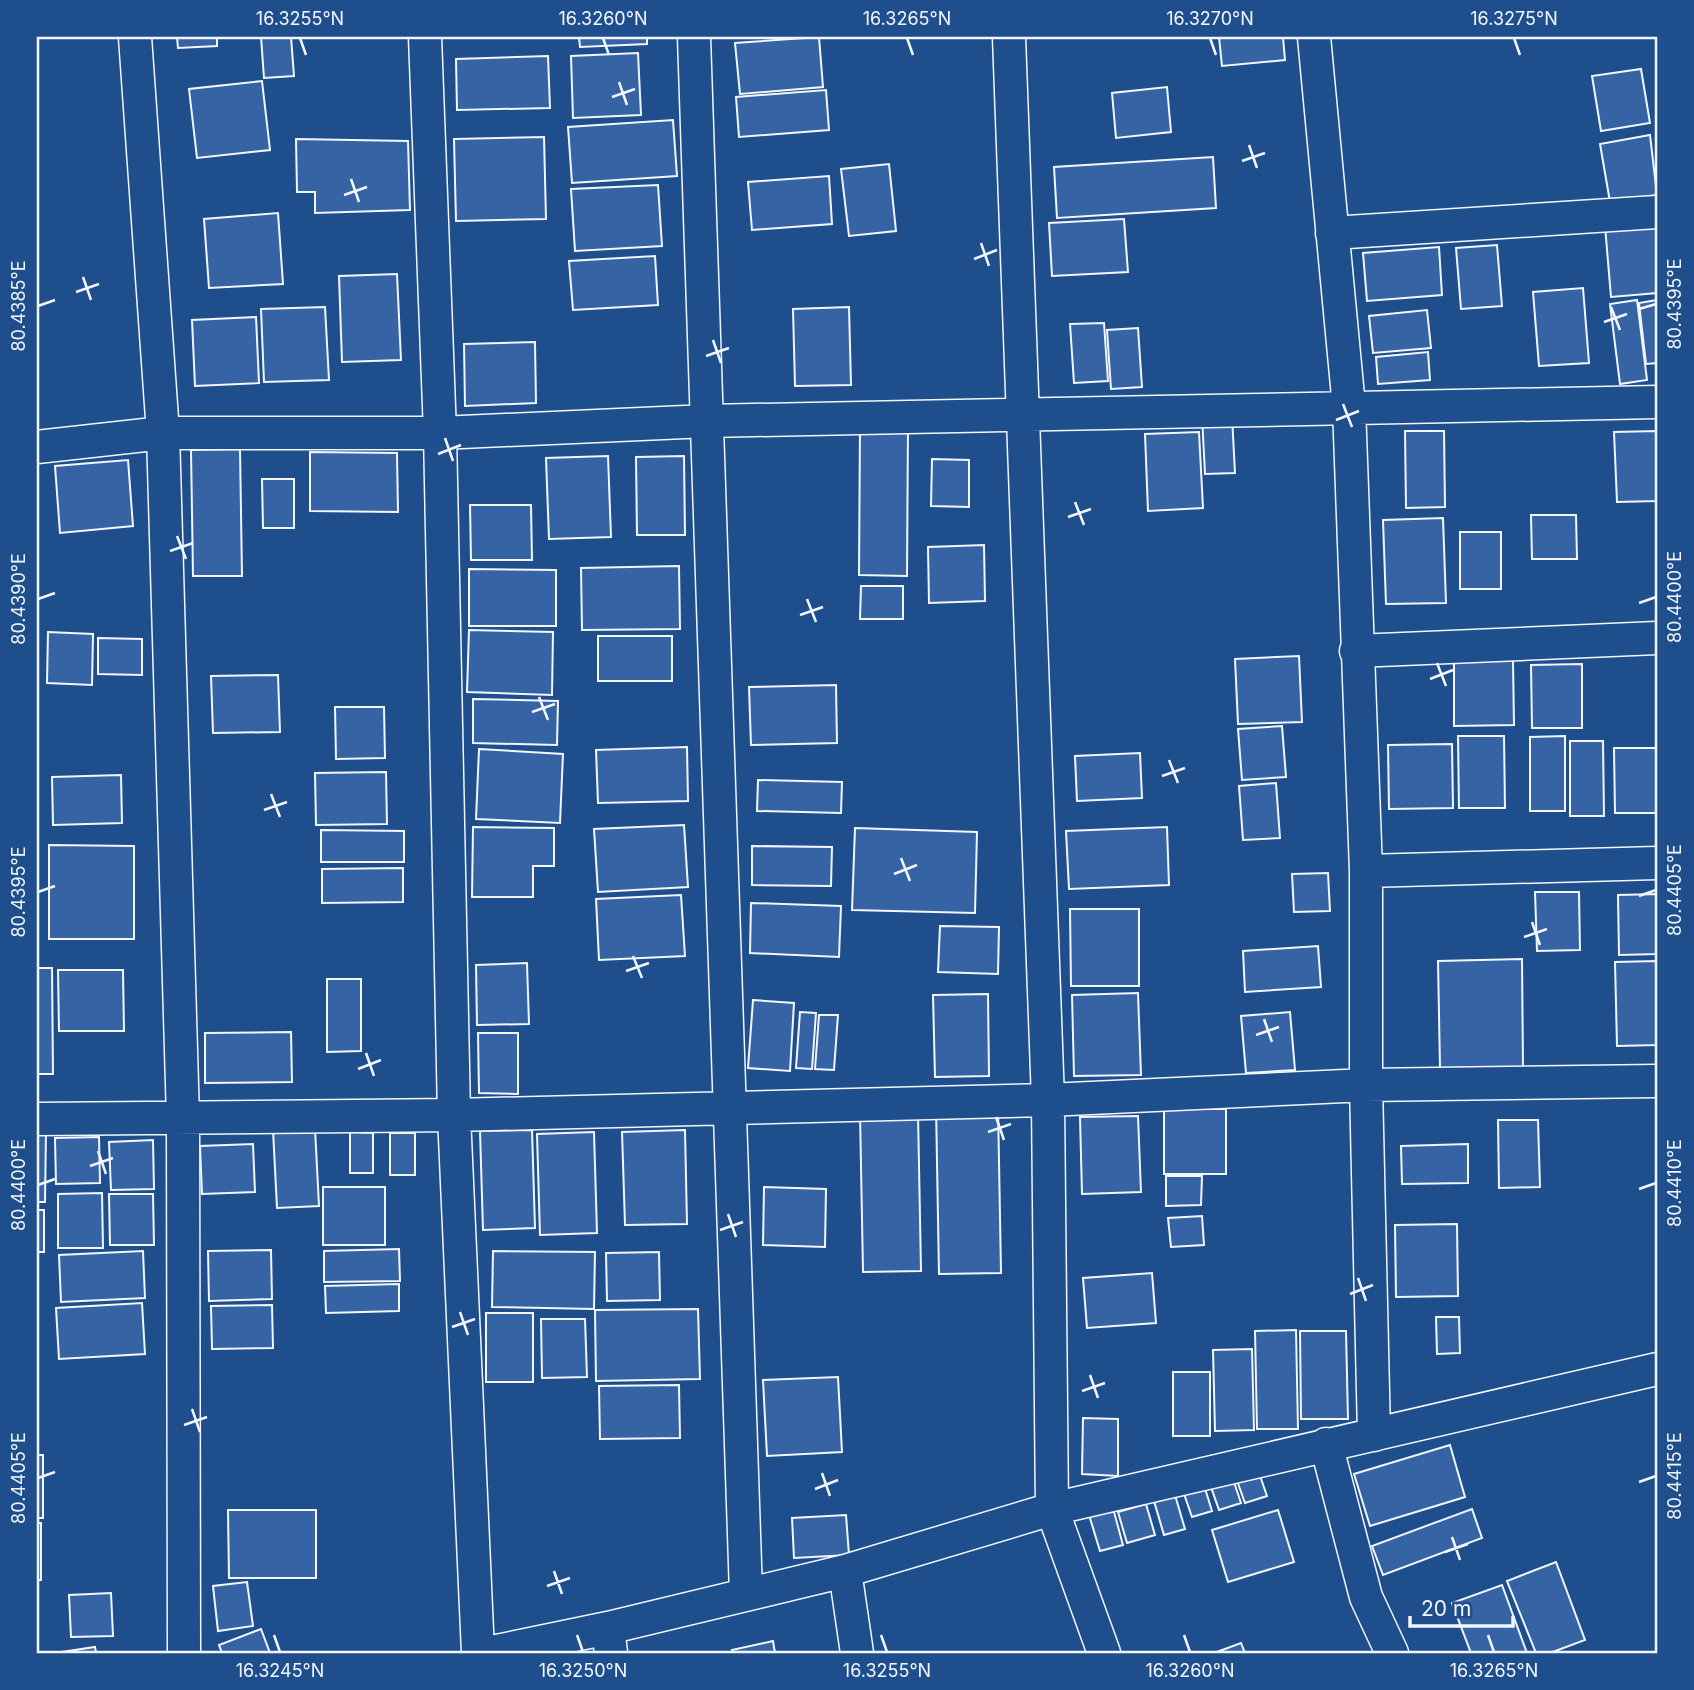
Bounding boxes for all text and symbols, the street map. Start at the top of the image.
text: 16.3255°N [256,8,344,29]
text: 16.3260°N [559,8,647,29]
text: 16.3265°N [863,8,951,29]
text: 16.3270°N [1166,8,1254,29]
text: 16.3275°N [1470,8,1558,29]
text: 80.4395°E [1664,258,1685,350]
text: 80.4385°E [8,260,29,352]
text: 80.4400°E [1664,551,1685,643]
text: 80.4390°E [8,553,29,645]
text: 80.4405°E [1664,844,1685,936]
text: 80.4395°E [8,846,29,938]
text: 80.4400°E [8,1139,29,1231]
text: 80.4410°E [1664,1139,1685,1227]
text: 80.4405°E [8,1432,29,1524]
text: 80.4415°E [1664,1432,1685,1520]
scale bar [1410,1585,1514,1629]
text: 20 m [1421,1596,1471,1621]
text: 16.3245°N [236,1660,324,1681]
text: 16.3250°N [539,1660,627,1681]
text: 16.3255°N [843,1660,931,1681]
text: 16.3260°N [1146,1660,1234,1681]
text: 16.3265°N [1450,1660,1538,1681]

